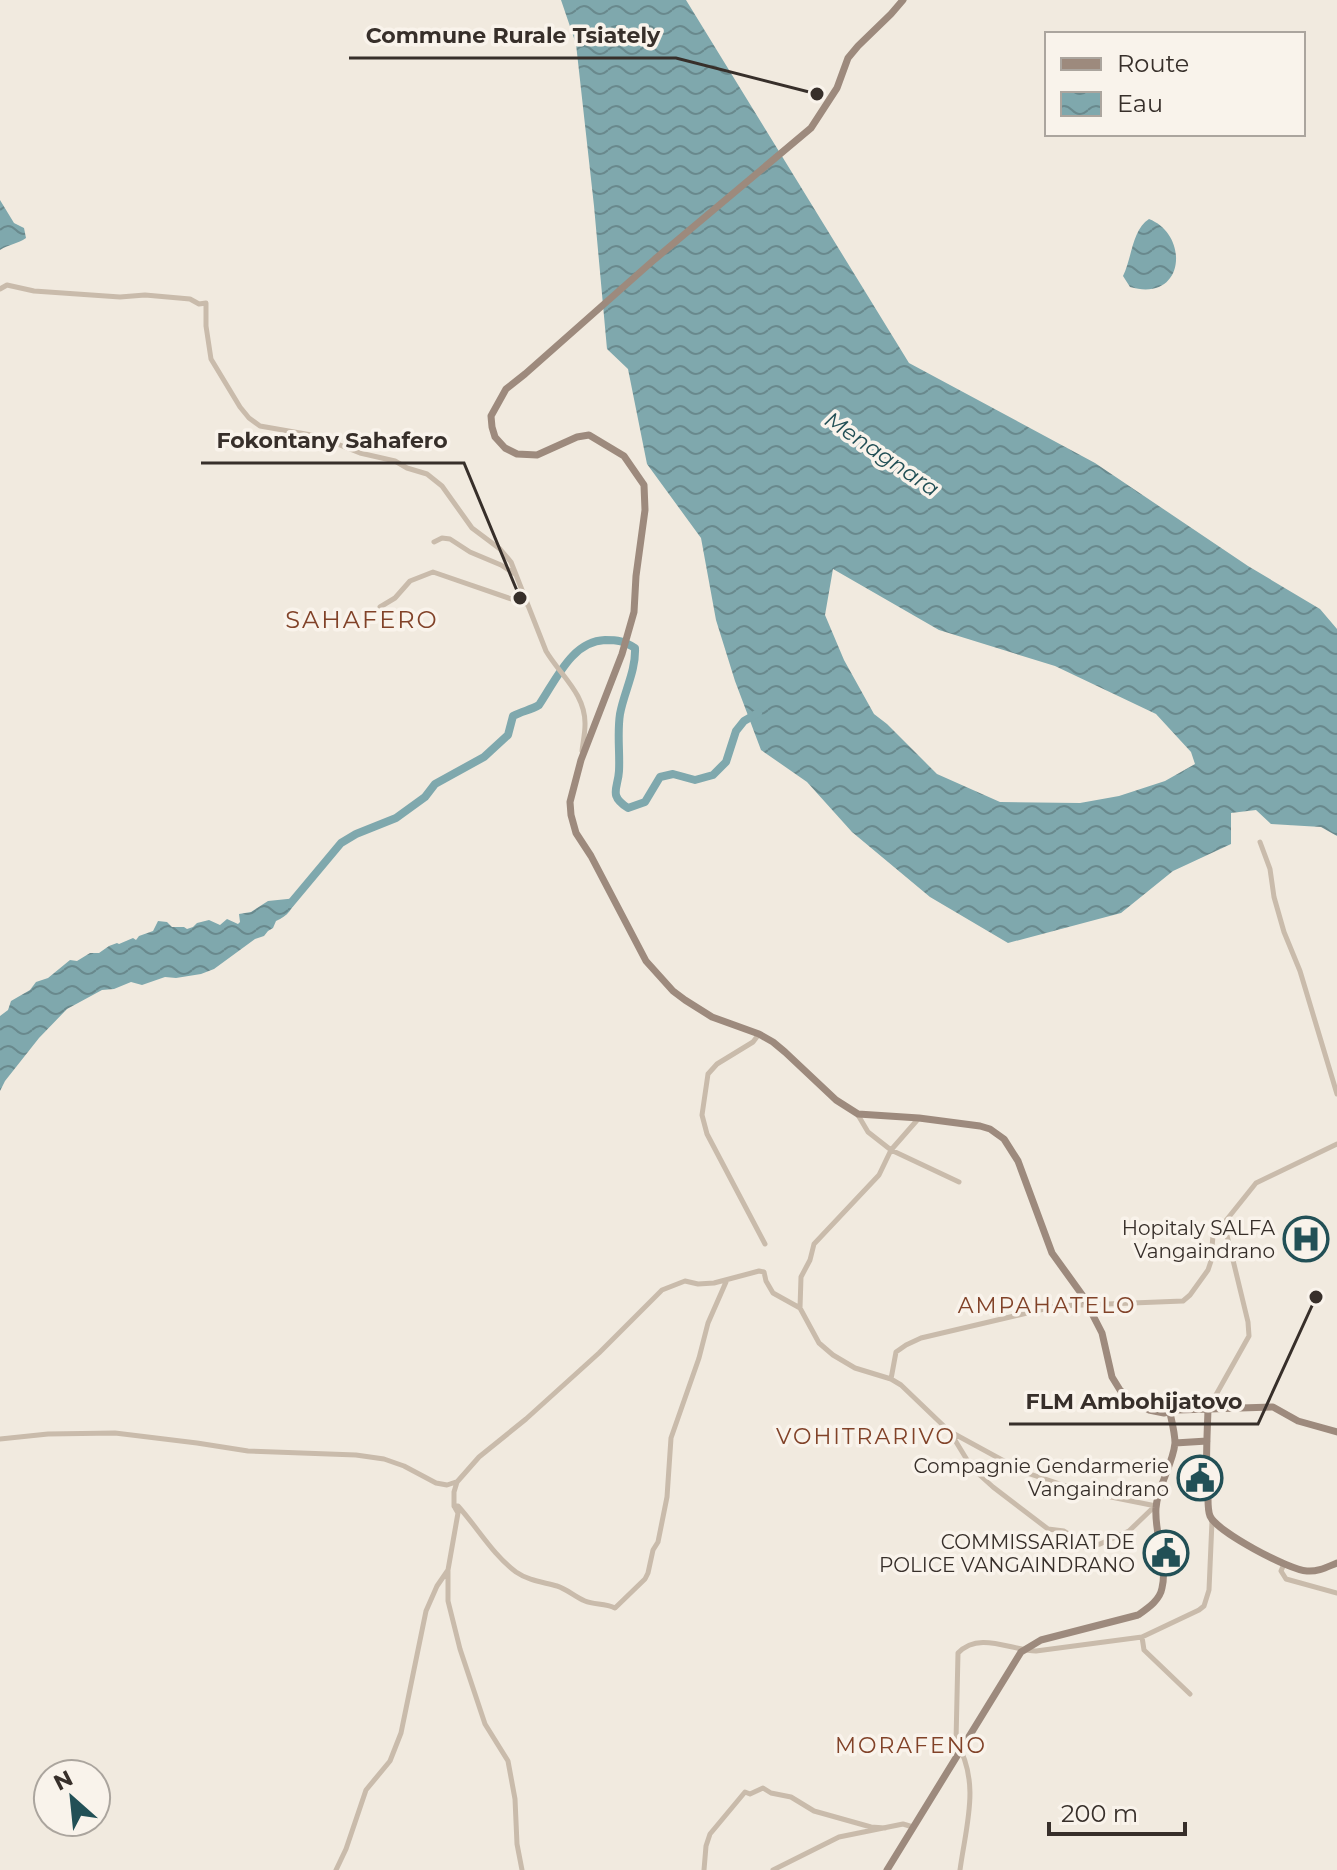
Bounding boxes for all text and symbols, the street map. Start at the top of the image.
callout: Commune Rurale Tsiately [349,12,676,58]
text: Commune Rurale Tsiately [366,22,661,49]
legend [1045,32,1305,136]
text: Route [1117,49,1189,78]
text: Eau [1117,89,1163,118]
water label: Menagnara [820,406,944,502]
callout: Fokontany Sahafero [201,417,464,463]
text: Fokontany Sahafero [216,427,448,454]
district label: SAHAFERO [285,605,439,634]
hospital icon: Hopitaly SALFA Vangaindrano [1282,1215,1330,1263]
place label: Hopitaly SALFA Vangaindrano [1122,1216,1276,1263]
district label: AMPAHATELO [958,1292,1136,1319]
callout: FLM Ambohijatovo [1009,1378,1258,1424]
text: FLM Ambohijatovo [1026,1388,1242,1415]
district label: VOHITRARIVO [776,1423,956,1450]
place label: Compagnie Gendarmerie Vangaindrano [913,1454,1169,1501]
public building icon: Compagnie Gendarmerie Vangaindrano [1176,1454,1224,1502]
public building icon: COMMISSARIAT DE POLICE VANGAINDRANO [1142,1529,1190,1577]
place label: COMMISSARIAT DE POLICE VANGAINDRANO [879,1530,1135,1577]
district label: MORAFENO [835,1732,987,1759]
north arrow [32,1758,112,1838]
text: N [49,1765,77,1797]
scale bar [1049,1786,1185,1836]
text: 200 m [1061,1799,1138,1828]

